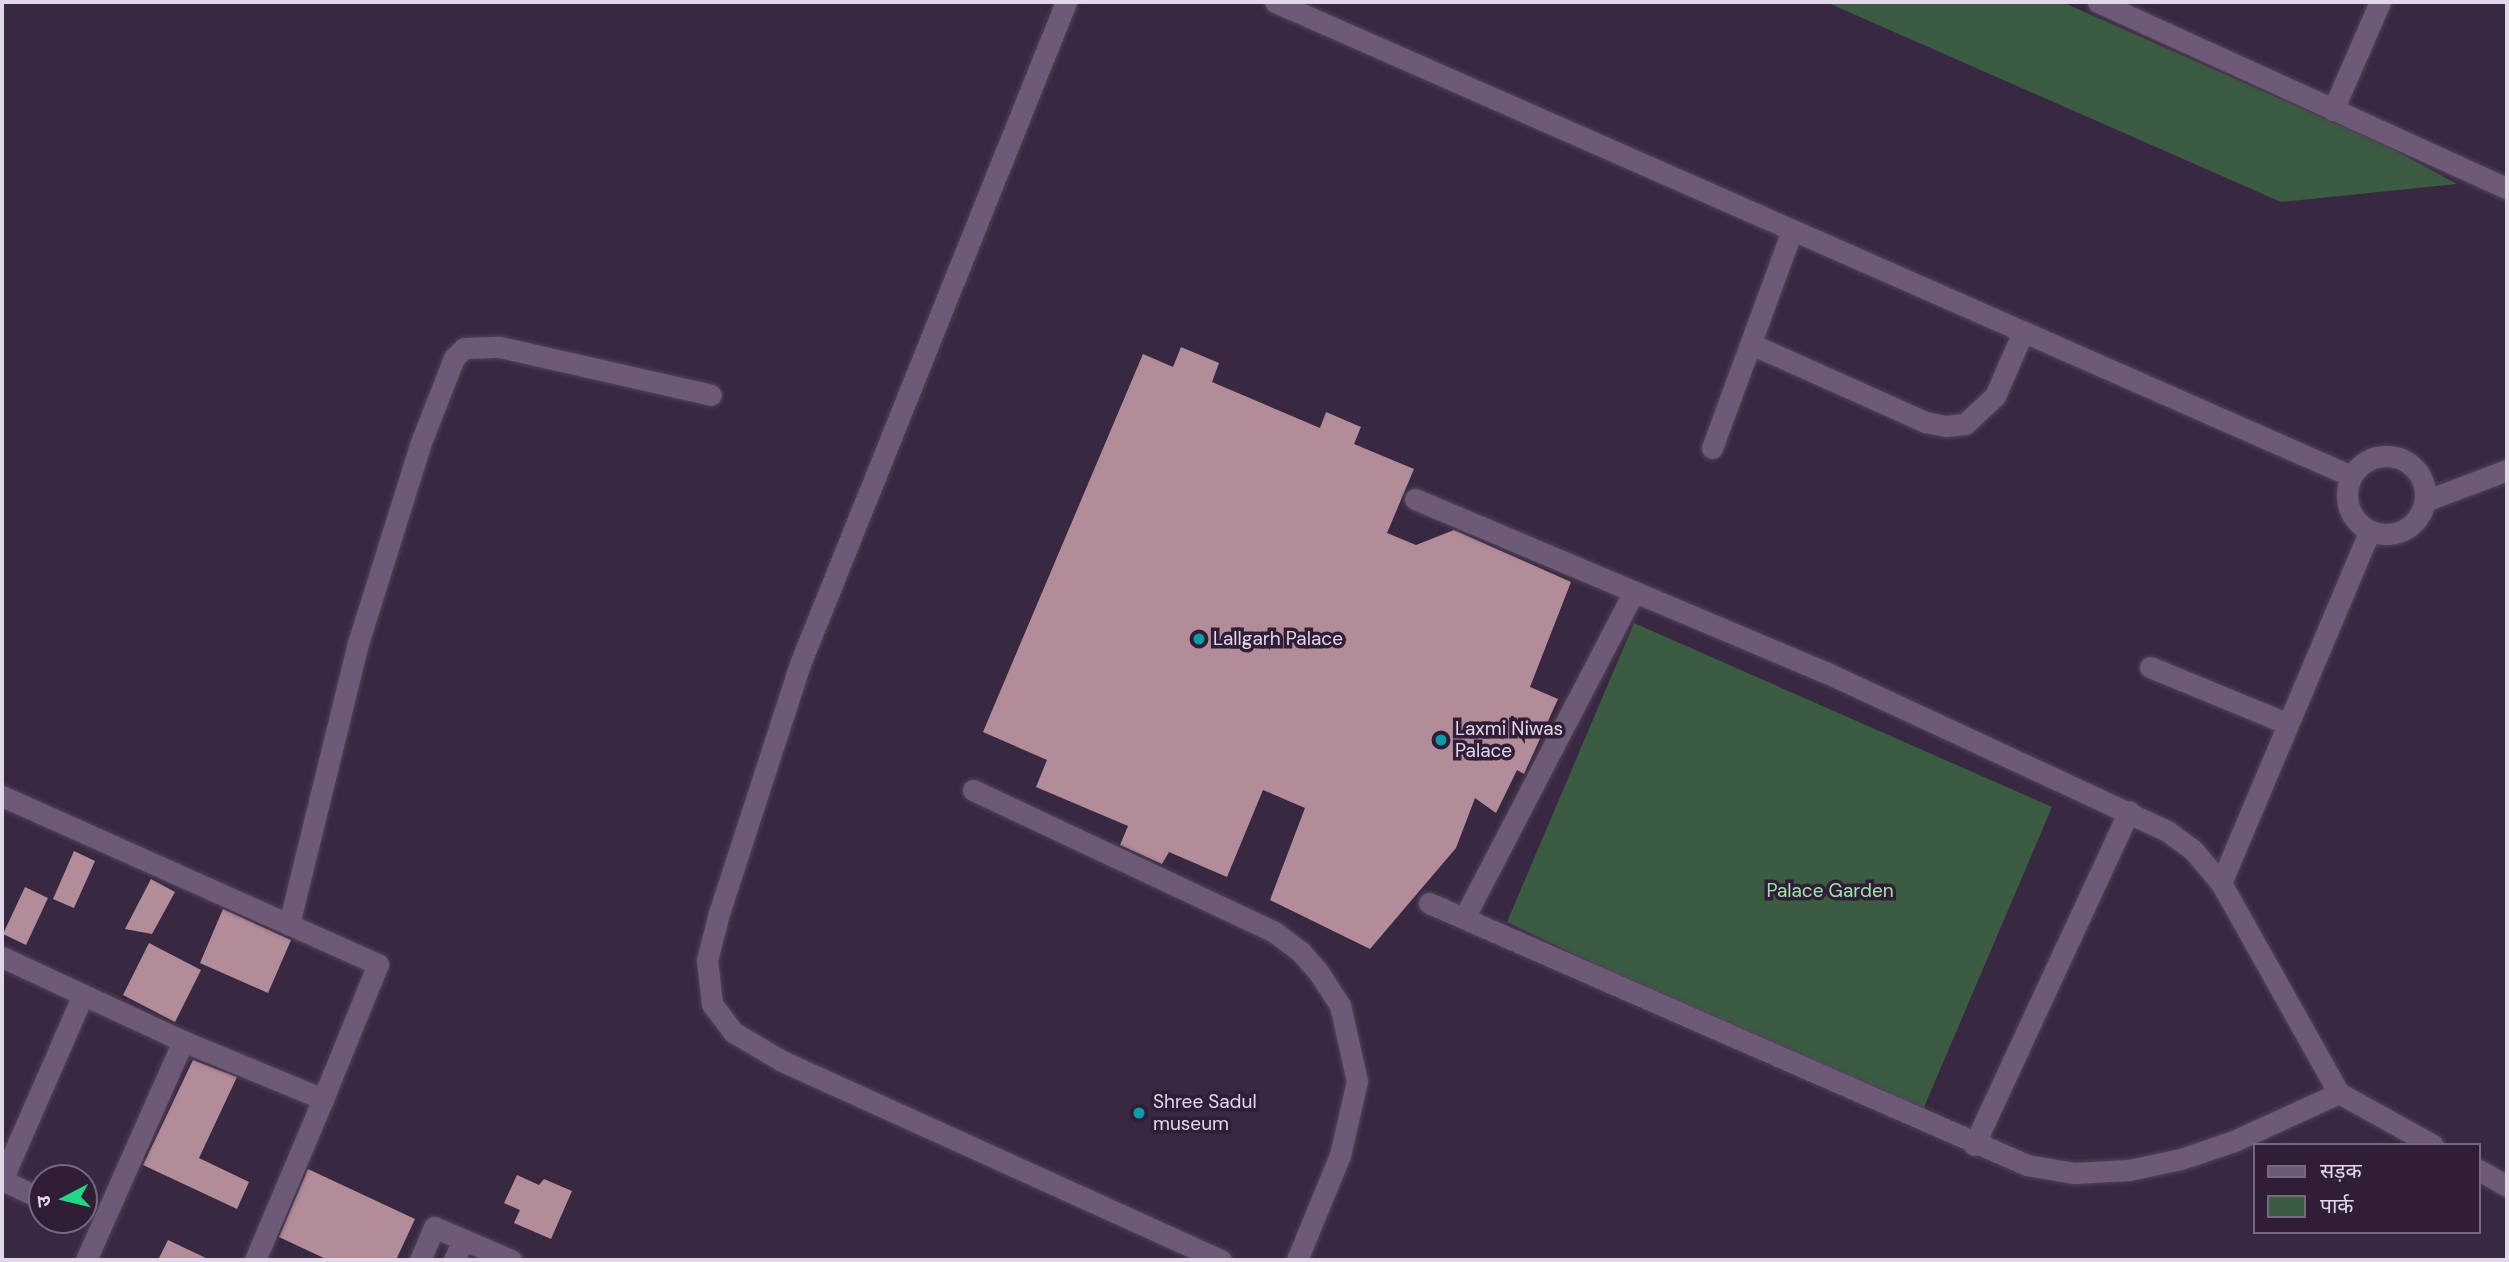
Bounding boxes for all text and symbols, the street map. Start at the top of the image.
place label: Lallgarh Palace [1213,628,1343,650]
marker: Lallgarh Palace [1191,631,1207,647]
place label: Laxmi Niwas Palace [1455,718,1563,762]
marker: Laxmi Niwas Palace [1433,732,1449,748]
park label: Palace Garden [1766,880,1894,902]
place label: Shree Sadul museum [1153,1091,1257,1135]
marker: Shree Sadul museum [1131,1105,1147,1121]
legend [2254,1143,2481,1234]
text: सड़क [2320,1157,2362,1185]
north arrow [28,1164,98,1234]
text: पार्क [2320,1192,2354,1220]
text: उ [31,1194,57,1208]

